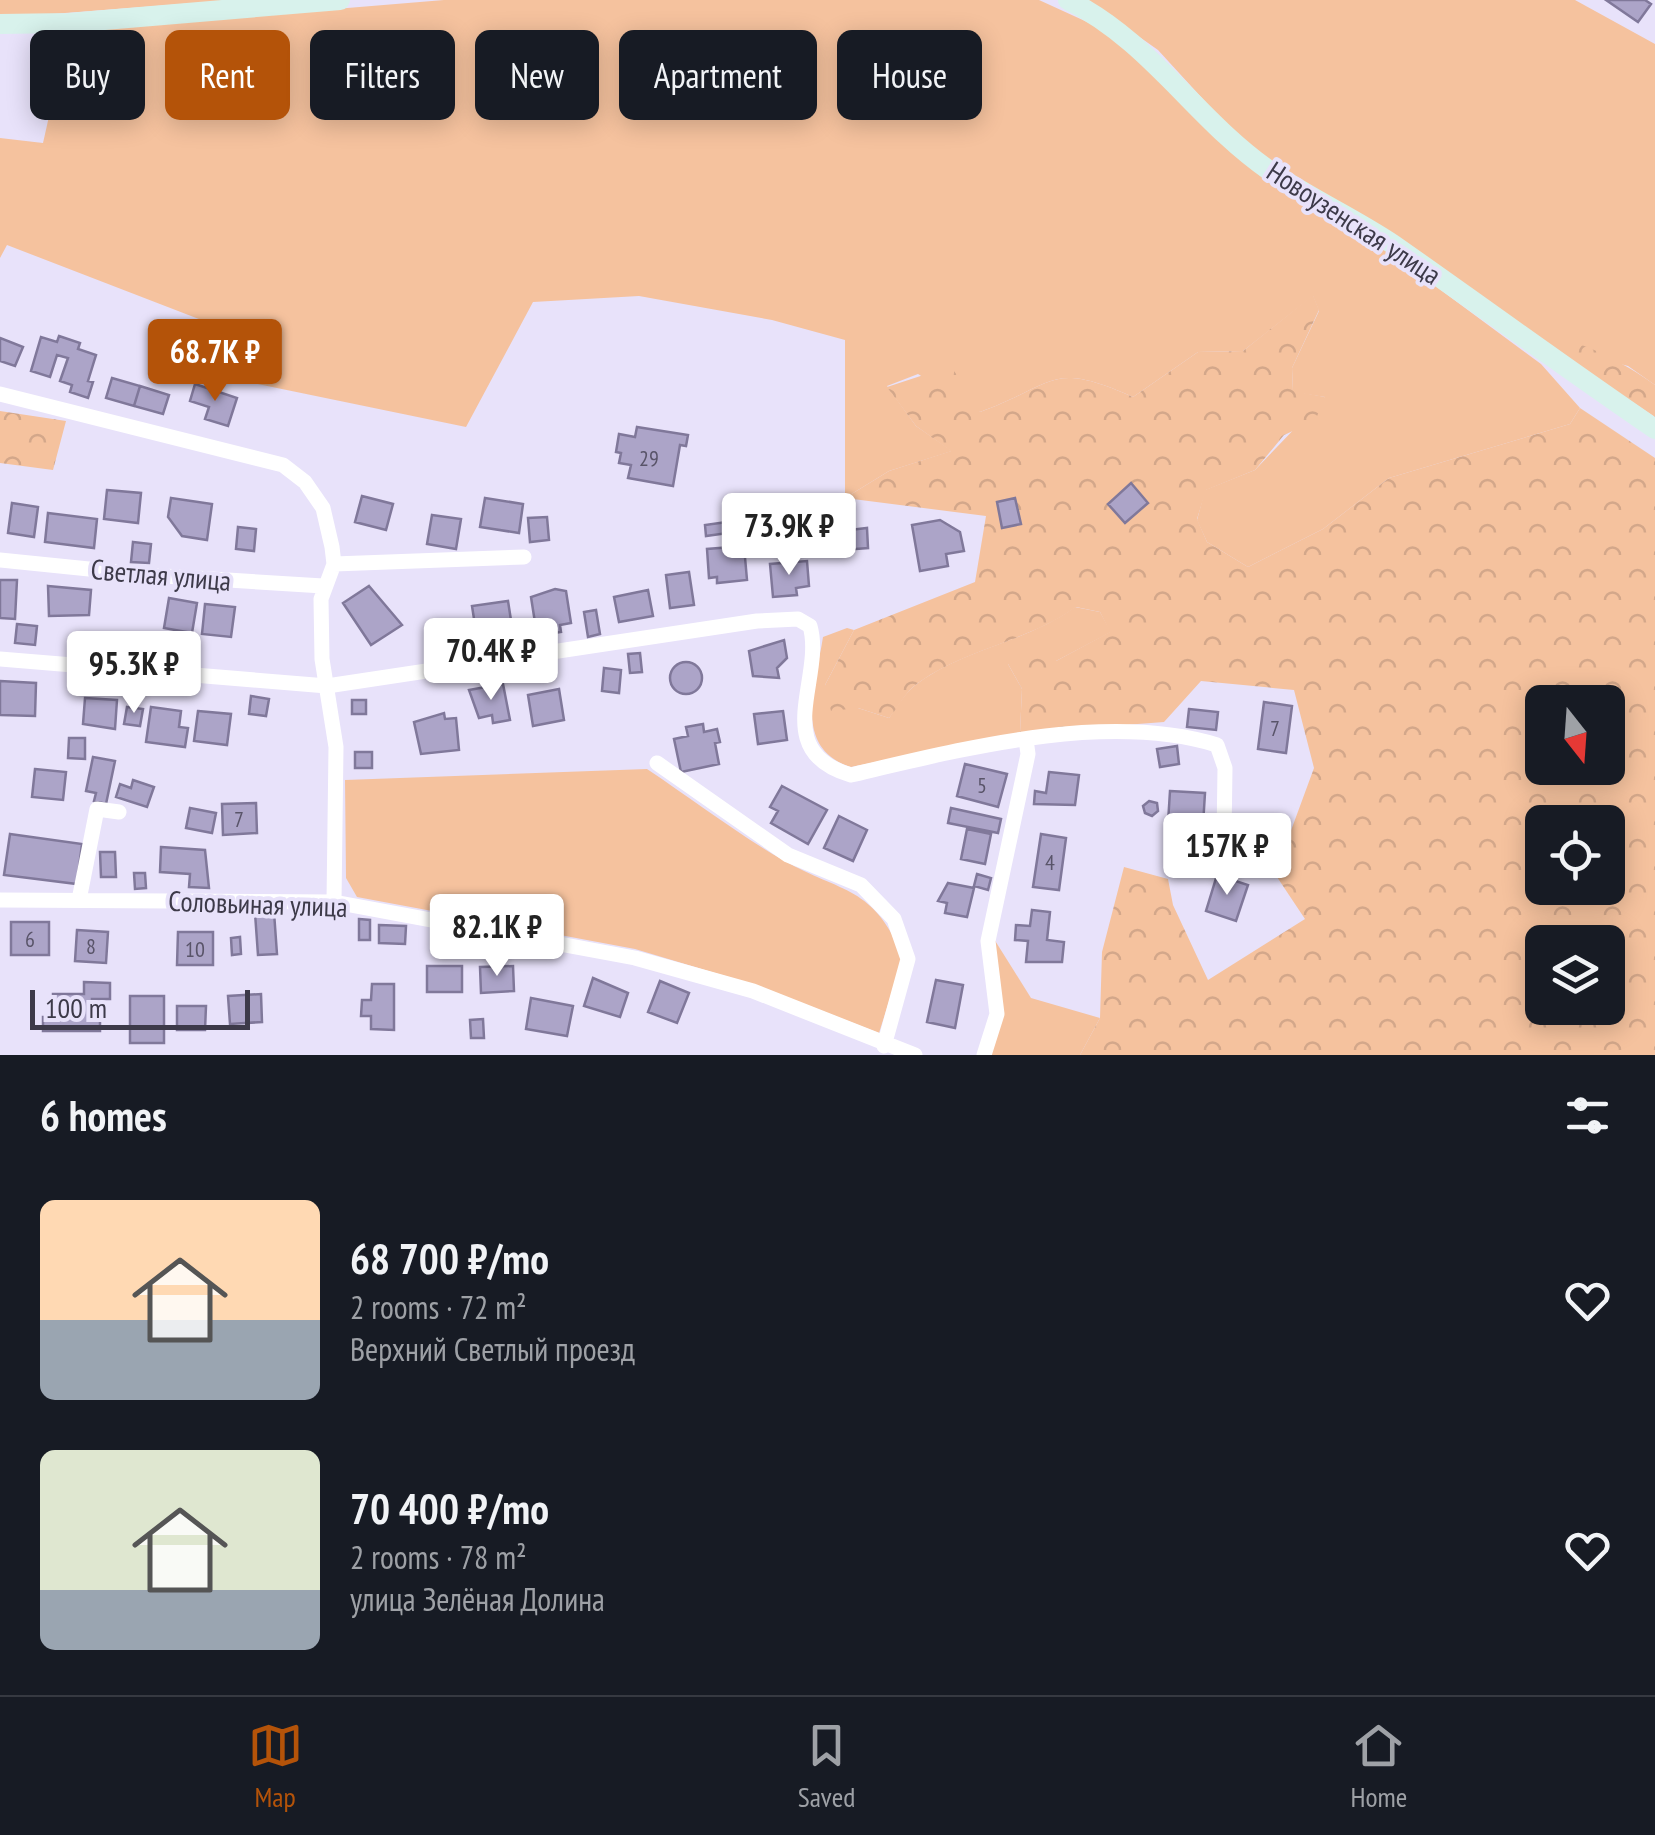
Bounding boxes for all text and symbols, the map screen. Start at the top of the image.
chip: Buy [30,30,145,120]
chip: Rent [165,30,290,120]
chip: Filters [310,30,455,120]
chip: New [475,30,599,120]
chip: Apartment [619,30,817,120]
chip: House [837,30,982,120]
street label: Новоузенская улица [1260,153,1448,293]
pin: 68.7K ₽ [123,319,307,404]
text: 68.7K ₽ [170,330,260,372]
house number: 29 [639,444,659,472]
pin: 73.9K ₽ [697,493,881,578]
text: 73.9K ₽ [744,504,834,546]
street label: Светлая улица [89,550,233,599]
pin: 70.4K ₽ [399,618,583,703]
text: 70.4K ₽ [446,629,536,671]
pin: 95.3K ₽ [42,631,226,716]
text: 95.3K ₽ [89,642,179,684]
north arrow [1525,685,1625,785]
map controls [1525,685,1625,1025]
house number: 7 [1270,714,1280,742]
house number: 5 [977,771,987,799]
house number: 7 [234,805,244,833]
button: locate [1525,805,1625,905]
pin: 157K ₽ [1146,813,1308,898]
text: 157K ₽ [1185,824,1269,866]
house number: 4 [1045,848,1055,876]
street label: Соловьиная улица [168,882,348,925]
pin: 82.1K ₽ [405,894,589,979]
text: 82.1K ₽ [452,905,542,947]
house number: 6 [25,925,35,953]
button: layers [1525,925,1625,1025]
house number: 8 [86,932,96,960]
house number: 10 [185,935,205,963]
scale bar [30,985,250,1030]
text: 100 m [45,989,107,1026]
text: 6 homes [40,1088,167,1143]
icon: filters [1560,1088,1615,1143]
text: 68 700 ₽/mo [350,1231,549,1286]
icon: home [120,1240,240,1360]
icon: heart [1560,1273,1615,1328]
text: 2 rooms · 72 m² [350,1286,527,1328]
text: Верхний Светлый проезд [350,1328,635,1370]
text: 70 400 ₽/mo [350,1481,549,1536]
icon: home [120,1490,240,1610]
icon: heart [1560,1523,1615,1578]
text: 2 rooms · 78 m² [350,1536,527,1578]
text: улица Зелёная Долина [350,1578,605,1620]
tab: Map [248,1718,303,1815]
tab: Saved [798,1718,855,1815]
tab: Home [1351,1718,1407,1815]

